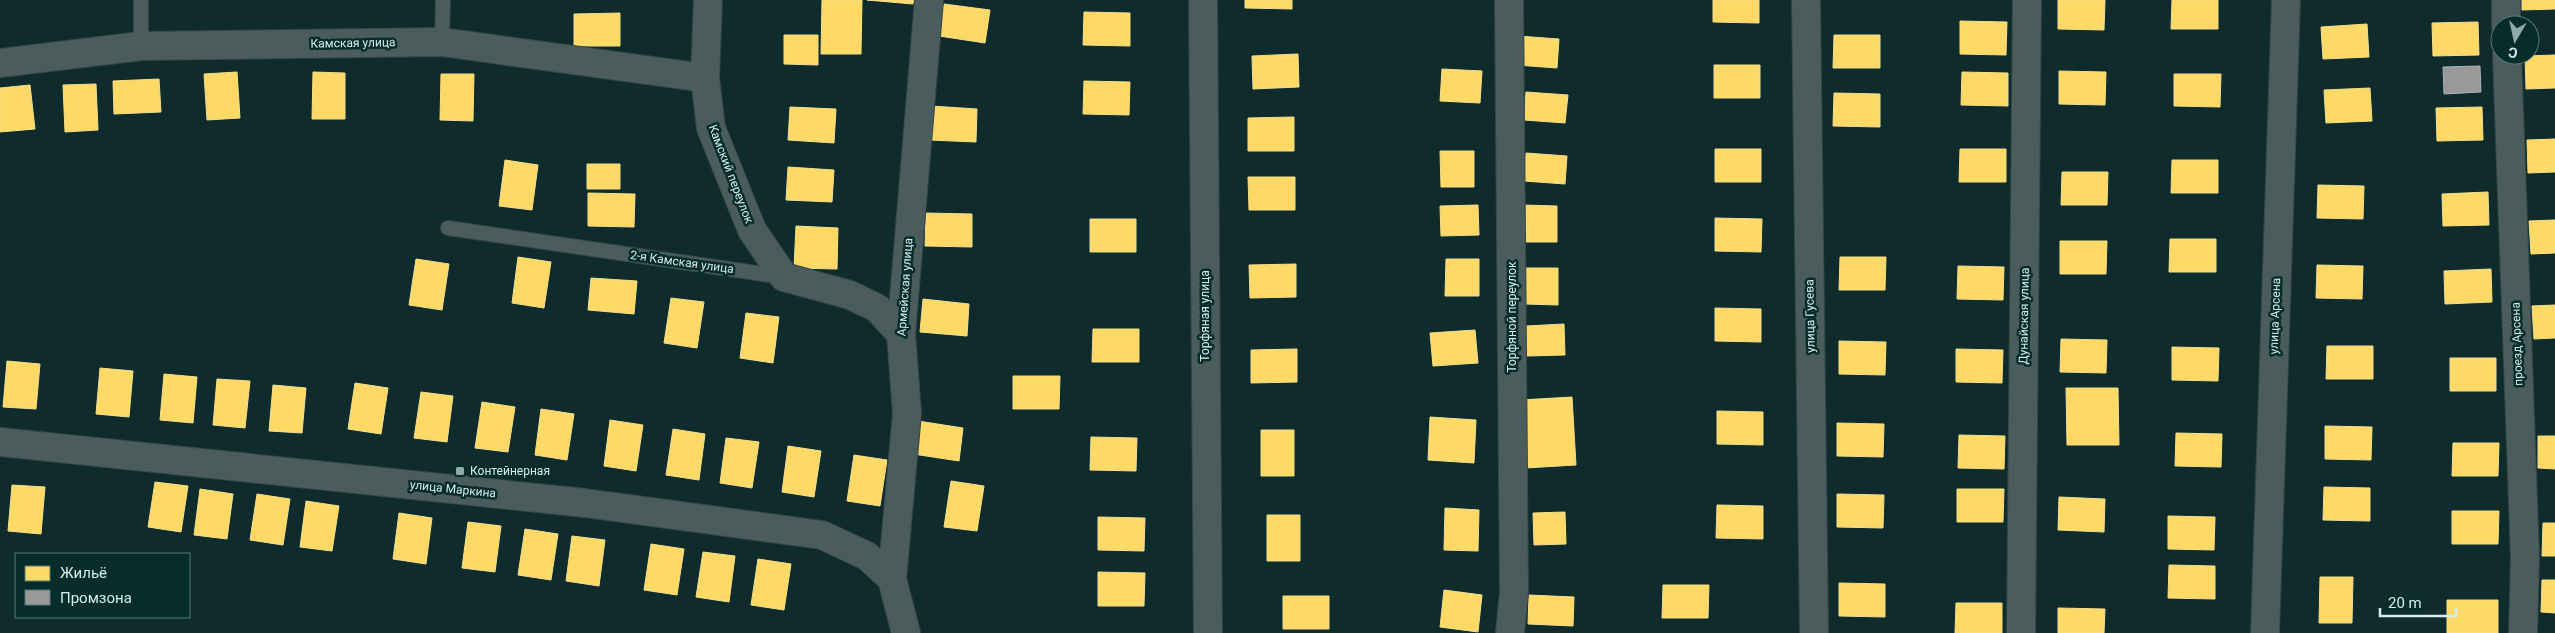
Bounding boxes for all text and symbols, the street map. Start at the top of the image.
north arrow [2490,15,2540,65]
street label: Камская улица [310,35,396,51]
text: С [2507,44,2519,61]
street label: Камский переулок [706,123,756,226]
street label: Армейская улица [895,237,915,337]
street label: 2-я Камская улица [629,248,735,276]
street label: Торфяной переулок [1505,261,1519,373]
street label: Дунайская улица [2016,267,2032,365]
street label: Торфяная улица [1198,270,1212,362]
street label: улица Арсена [2267,277,2283,355]
street label: улица Гусева [1802,279,1818,353]
street label: проезд Арсена [2509,302,2525,386]
place label: Контейнерная [470,464,550,478]
marker: Контейнерная [454,465,466,477]
street label: улица Маркина [409,478,497,500]
legend [15,553,190,618]
text: Жильё [60,564,107,582]
scale bar [2380,586,2456,618]
text: Промзона [60,589,132,607]
text: 20 m [2388,594,2422,612]

